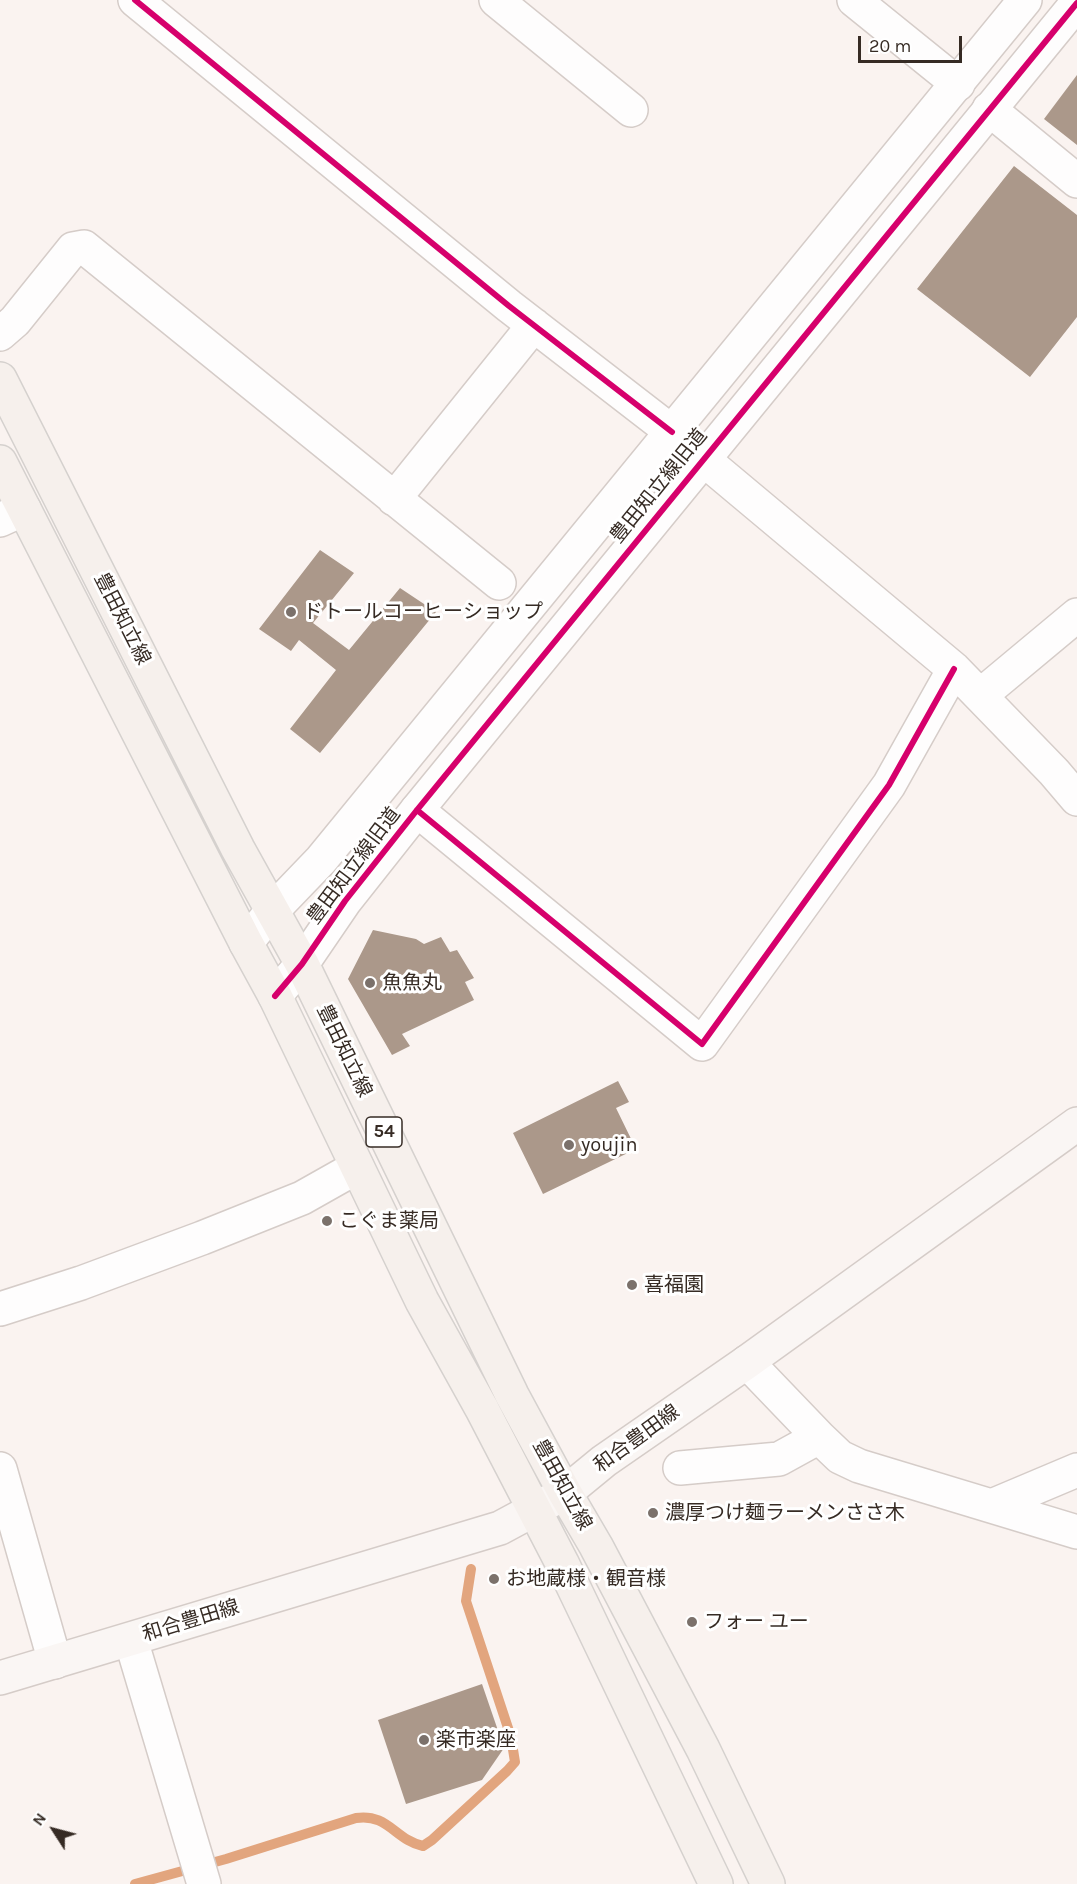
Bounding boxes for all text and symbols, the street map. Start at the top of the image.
scale bar [861,24,964,62]
text: 20 m [869,35,911,57]
street label: 豊田知立線旧道 [606,424,712,548]
street label: 豊田知立線 [89,569,155,669]
place label: ドトールコーヒーショップ [303,600,543,624]
marker: ドトールコーヒーショップ [284,605,298,619]
street label: 豊田知立線旧道 [302,803,406,929]
place label: 魚魚丸 [382,971,442,995]
marker: 魚魚丸 [363,976,377,990]
street label: 豊田知立線 [311,1001,377,1101]
road number: 54 [366,1117,402,1147]
place label: youjin [581,1133,638,1157]
marker: youjin [562,1138,576,1152]
place label: こぐま薬局 [339,1209,439,1233]
marker: こぐま薬局 [320,1214,334,1228]
place label: 喜福園 [644,1273,704,1297]
marker: 喜福園 [625,1278,639,1292]
street label: 和合豊田線 [589,1400,685,1478]
street label: 豊田知立線 [527,1435,597,1535]
place label: 濃厚つけ麺ラーメンささ木 [665,1501,905,1525]
marker: 濃厚つけ麺ラーメンささ木 [646,1506,660,1520]
place label: お地蔵様・観音様 [506,1567,666,1591]
marker: お地蔵様・観音様 [487,1572,501,1586]
street label: 和合豊田線 [140,1595,242,1647]
place label: フォー ユー [704,1610,809,1634]
marker: フォー ユー [685,1615,699,1629]
place label: 楽市楽座 [436,1728,516,1752]
marker: 楽市楽座 [417,1733,431,1747]
north arrow [24,1800,84,1860]
text: N [28,1809,50,1829]

